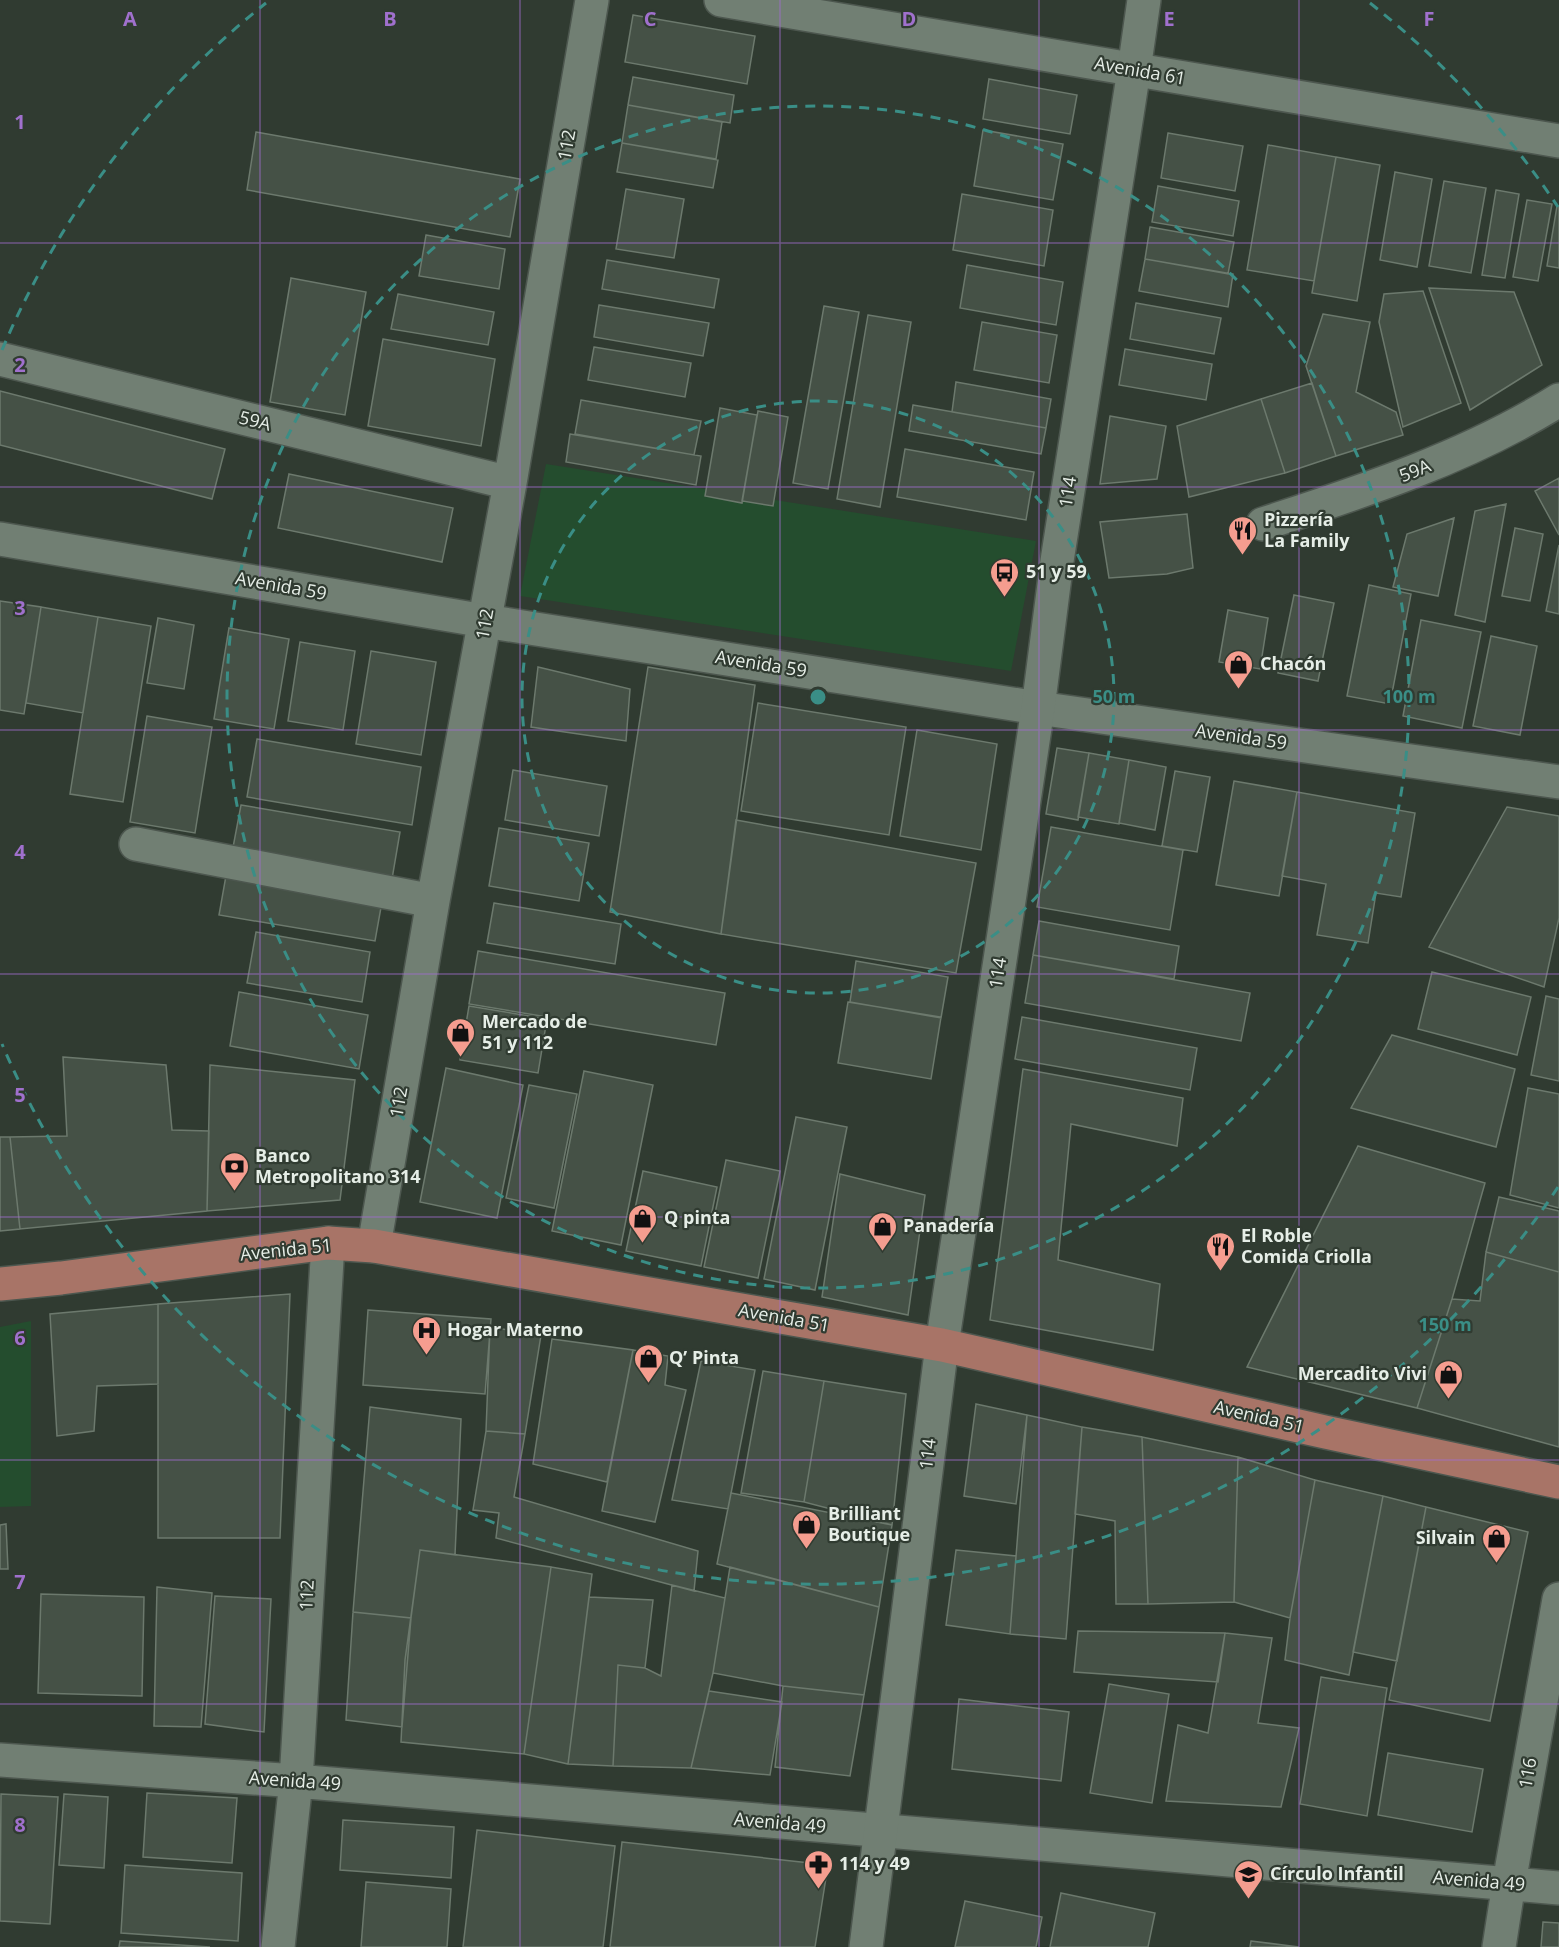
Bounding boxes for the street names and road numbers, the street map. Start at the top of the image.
street label: Avenida 61 [1093,50,1188,90]
street label: 112 [552,128,581,162]
street label: 59A [237,405,274,436]
street label: 59A [1395,453,1435,487]
street label: 114 [1053,475,1081,509]
street label: Avenida 59 [234,565,329,605]
street label: 112 [470,607,499,641]
street label: Avenida 59 [714,644,809,682]
street label: Avenida 59 [1194,718,1289,754]
street label: 114 [983,956,1011,990]
street label: 112 [384,1085,413,1119]
street label: Avenida 51 [239,1232,333,1266]
street label: Avenida 51 [737,1297,832,1337]
street label: Avenida 51 [1212,1394,1307,1438]
street label: 114 [913,1437,941,1471]
street label: 112 [293,1579,319,1611]
street label: 116 [1513,1756,1542,1790]
street label: Avenida 49 [248,1765,342,1795]
street label: Avenida 49 [733,1806,827,1838]
street label: Avenida 49 [1432,1864,1526,1896]

